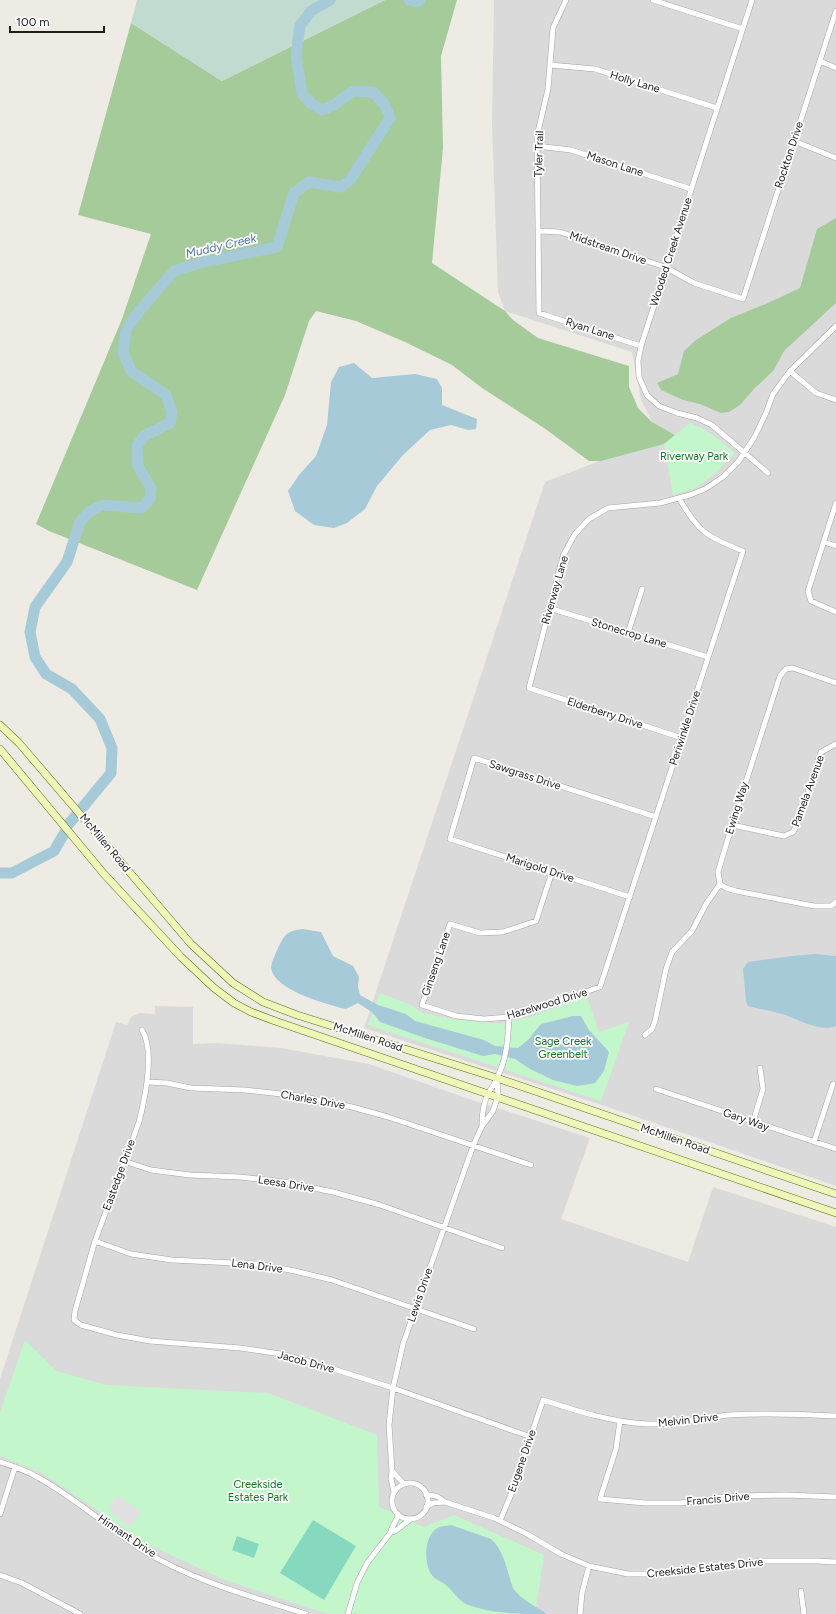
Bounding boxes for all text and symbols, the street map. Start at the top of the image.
scale bar [10,8,104,34]
text: 100 m [16,15,50,29]
street label: Holly Lane [608,68,662,96]
street label: Rockton Drive [772,120,806,190]
street label: Tyler Trail [532,131,546,177]
street label: Mason Lane [585,149,645,179]
street label: Wooded Creek Avenue [647,196,695,308]
street label: Midstream Drive [568,229,648,267]
water label: Muddy Creek [184,231,259,261]
street label: Ryan Lane [564,315,616,343]
park label: Riverway Park [660,450,729,463]
street label: Riverway Lane [539,554,571,626]
street label: Stonecrop Lane [590,615,668,651]
street label: Periwinkle Drive [667,689,703,767]
street label: Elderberry Drive [565,695,645,731]
street label: Pamela Avenue [789,753,827,829]
street label: Sawgrass Drive [487,757,563,793]
street label: Ewing Way [723,780,751,836]
street label: McMillen Road [77,811,133,875]
street label: Marigold Drive [504,851,576,885]
street label: Ginseng Lane [419,930,453,998]
street label: Hazelwood Drive [505,986,589,1022]
street label: McMillen Road [332,1020,404,1054]
park label: Sage Creek Greenbelt [535,1035,592,1061]
street label: Charles Drive [280,1088,346,1112]
street label: Gary Way [721,1106,771,1134]
street label: McMillen Road [639,1121,711,1157]
street label: Eastedge Drive [100,1138,138,1212]
street label: Leesa Drive [257,1173,315,1195]
street label: Lena Drive [231,1256,283,1276]
street label: Lewis Drive [405,1266,435,1324]
street label: Jacob Drive [276,1348,336,1376]
street label: Melvin Drive [657,1410,719,1430]
street label: Eugene Drive [505,1428,539,1494]
park label: Creekside Estates Park [228,1478,289,1504]
street label: Francis Drive [686,1490,750,1508]
street label: Hinnant Drive [96,1512,158,1560]
street label: Creekside Estates Drive [646,1555,764,1581]

